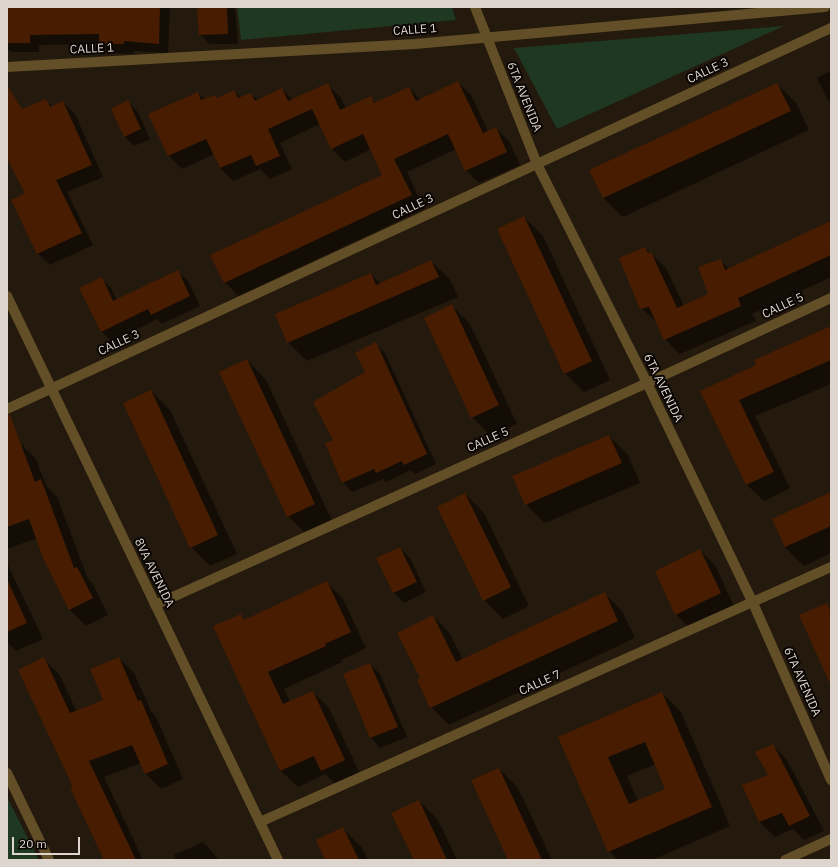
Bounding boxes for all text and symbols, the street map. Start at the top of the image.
street label: CALLE 1 [392,21,438,39]
street label: CALLE 1 [70,41,114,57]
street label: CALLE 3 [685,55,731,87]
street label: 6TA AVENIDA [503,60,545,134]
street label: CALLE 3 [390,191,436,223]
street label: CALLE 5 [760,290,806,322]
street label: CALLE 3 [96,327,142,359]
street label: 6TA AVENIDA [640,352,686,424]
street label: CALLE 5 [465,424,511,456]
street label: 8VA AVENIDA [131,536,177,610]
street label: 6TA AVENIDA [780,645,824,719]
street label: CALLE 7 [517,667,563,699]
scale bar [14,829,82,855]
text: 20 m [19,836,47,851]

